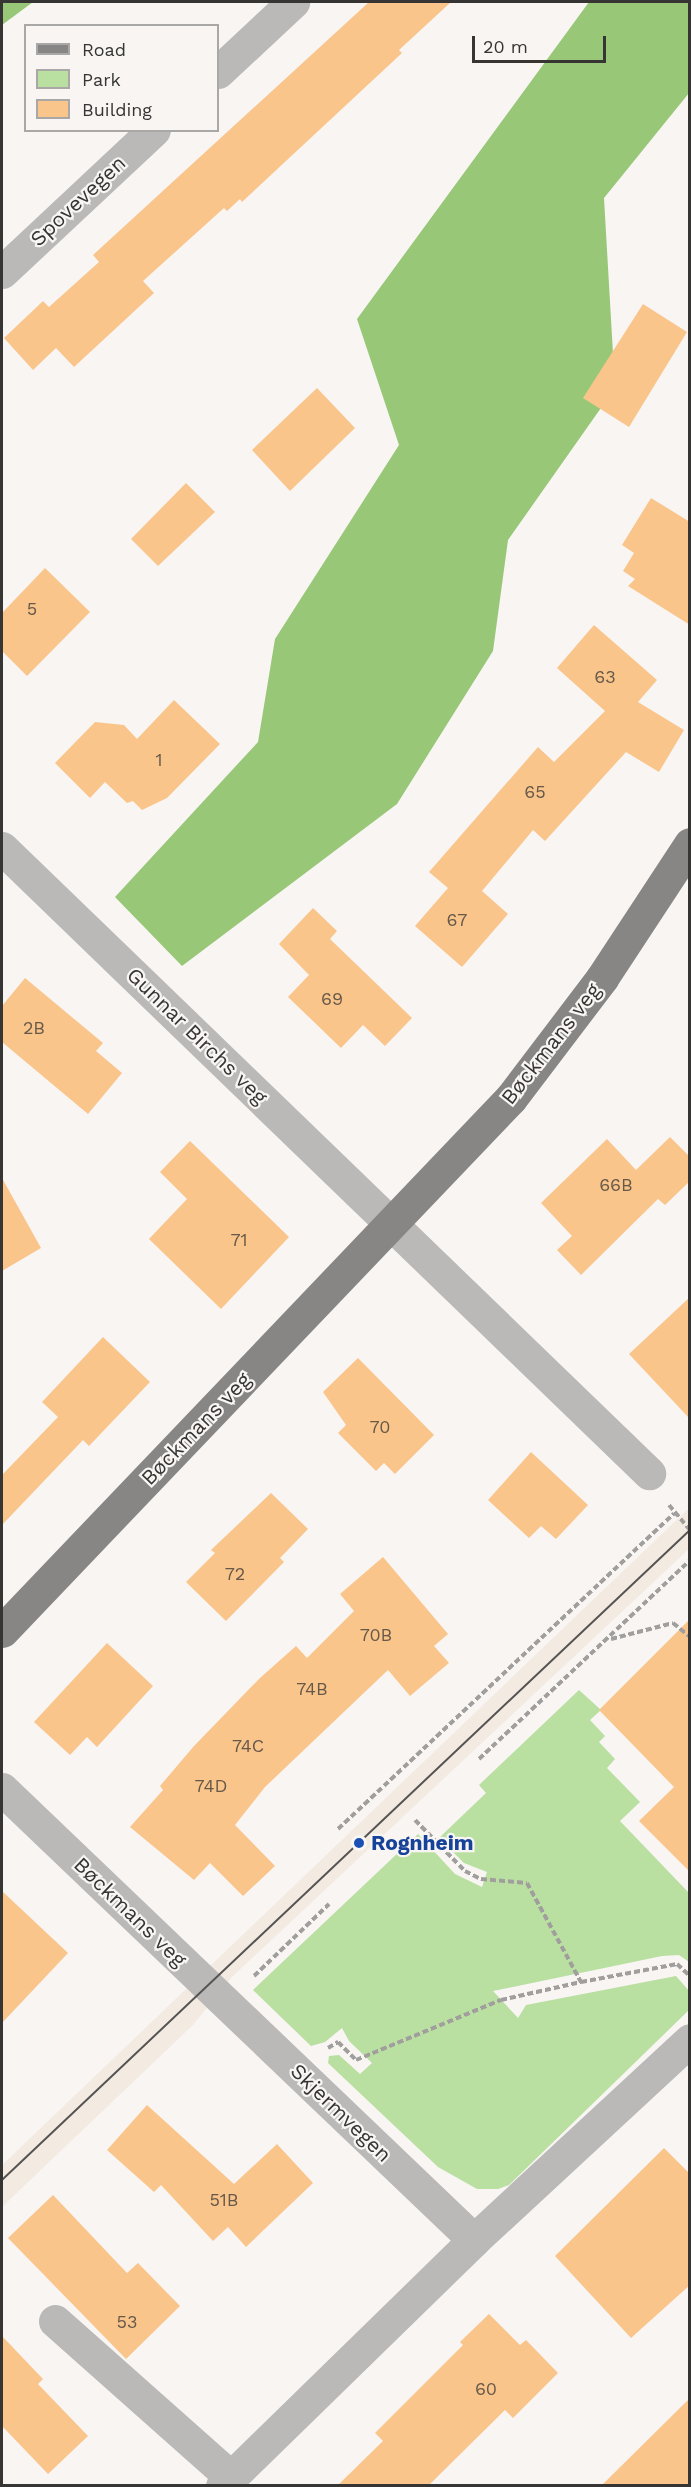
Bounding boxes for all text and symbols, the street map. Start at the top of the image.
legend [24,24,219,132]
scale bar [475,24,608,62]
text: 20 m [483,36,528,57]
text: Road [82,39,126,60]
text: Park [82,69,121,90]
text: Building [82,99,152,120]
street label: Spovevegen [25,150,131,252]
house number: 5 [27,598,37,620]
house number: 63 [594,666,616,688]
house number: 1 [155,749,163,771]
house number: 65 [524,781,546,803]
house number: 67 [447,909,467,931]
street label: Gunnar Birchs veg [121,962,273,1110]
street label: Bøckmans veg [496,978,606,1110]
house number: 69 [321,988,343,1010]
house number: 2B [23,1017,45,1039]
house number: 66B [599,1174,633,1196]
house number: 71 [230,1229,248,1251]
street label: Bøckmans veg [136,1367,256,1491]
house number: 70 [370,1416,390,1438]
house number: 72 [225,1563,245,1585]
house number: 70B [360,1624,392,1646]
house number: 74B [296,1678,328,1700]
house number: 74C [232,1735,264,1757]
house number: 74D [195,1775,227,1797]
place label: Rognheim [371,1830,474,1856]
marker: Rognheim [352,1836,366,1850]
street label: Bøckmans veg [68,1852,192,1972]
street label: Skjermvegen [285,2059,397,2167]
house number: 51B [209,2189,239,2211]
house number: 53 [117,2311,137,2333]
house number: 60 [475,2378,497,2400]

